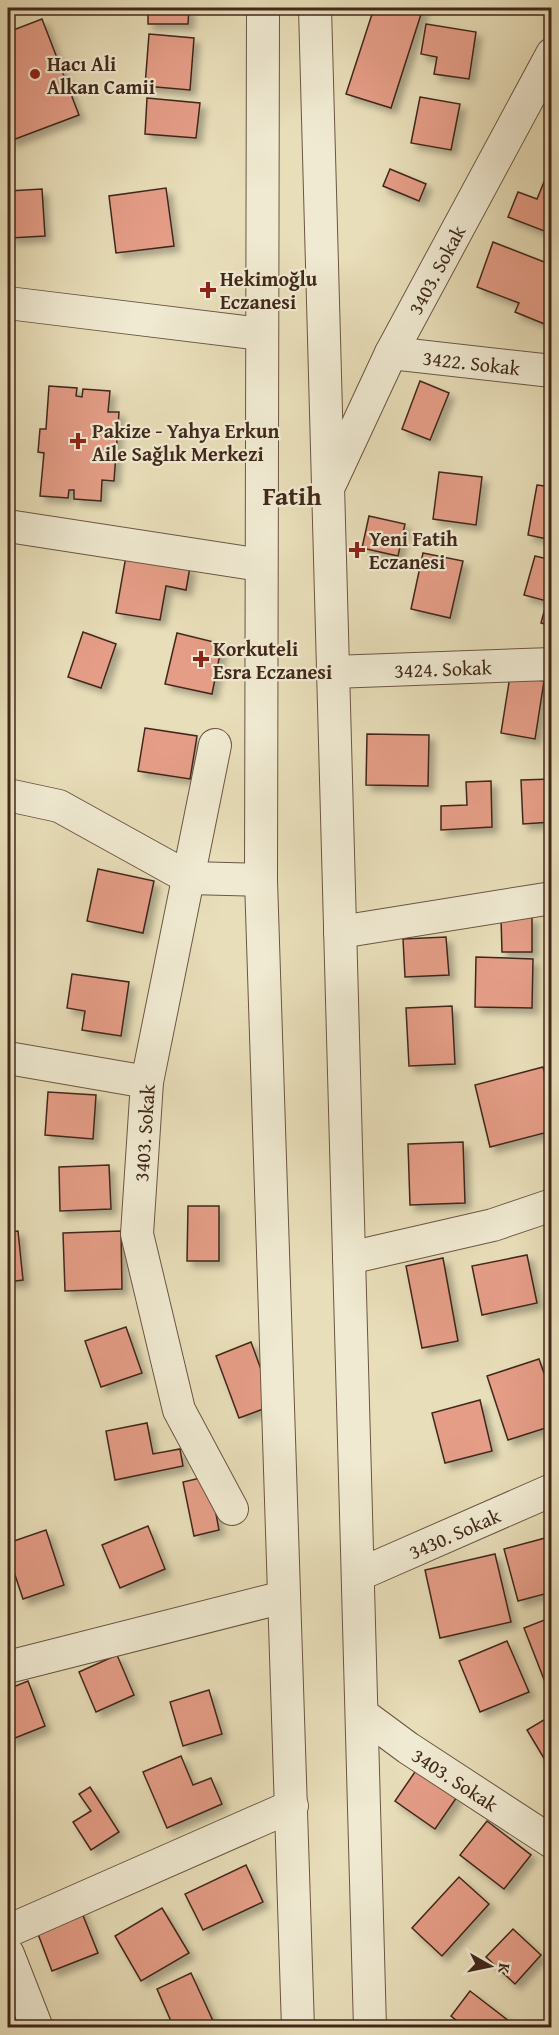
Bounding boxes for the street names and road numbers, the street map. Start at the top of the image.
street label: 3403. Sokak [400,219,472,319]
street label: 3422. Sokak [421,342,522,382]
street label: 3424. Sokak [394,652,493,684]
street label: 3403. Sokak [126,1083,162,1183]
street label: 3430. Sokak [404,1500,505,1566]
street label: 3403. Sokak [407,1740,505,1818]

